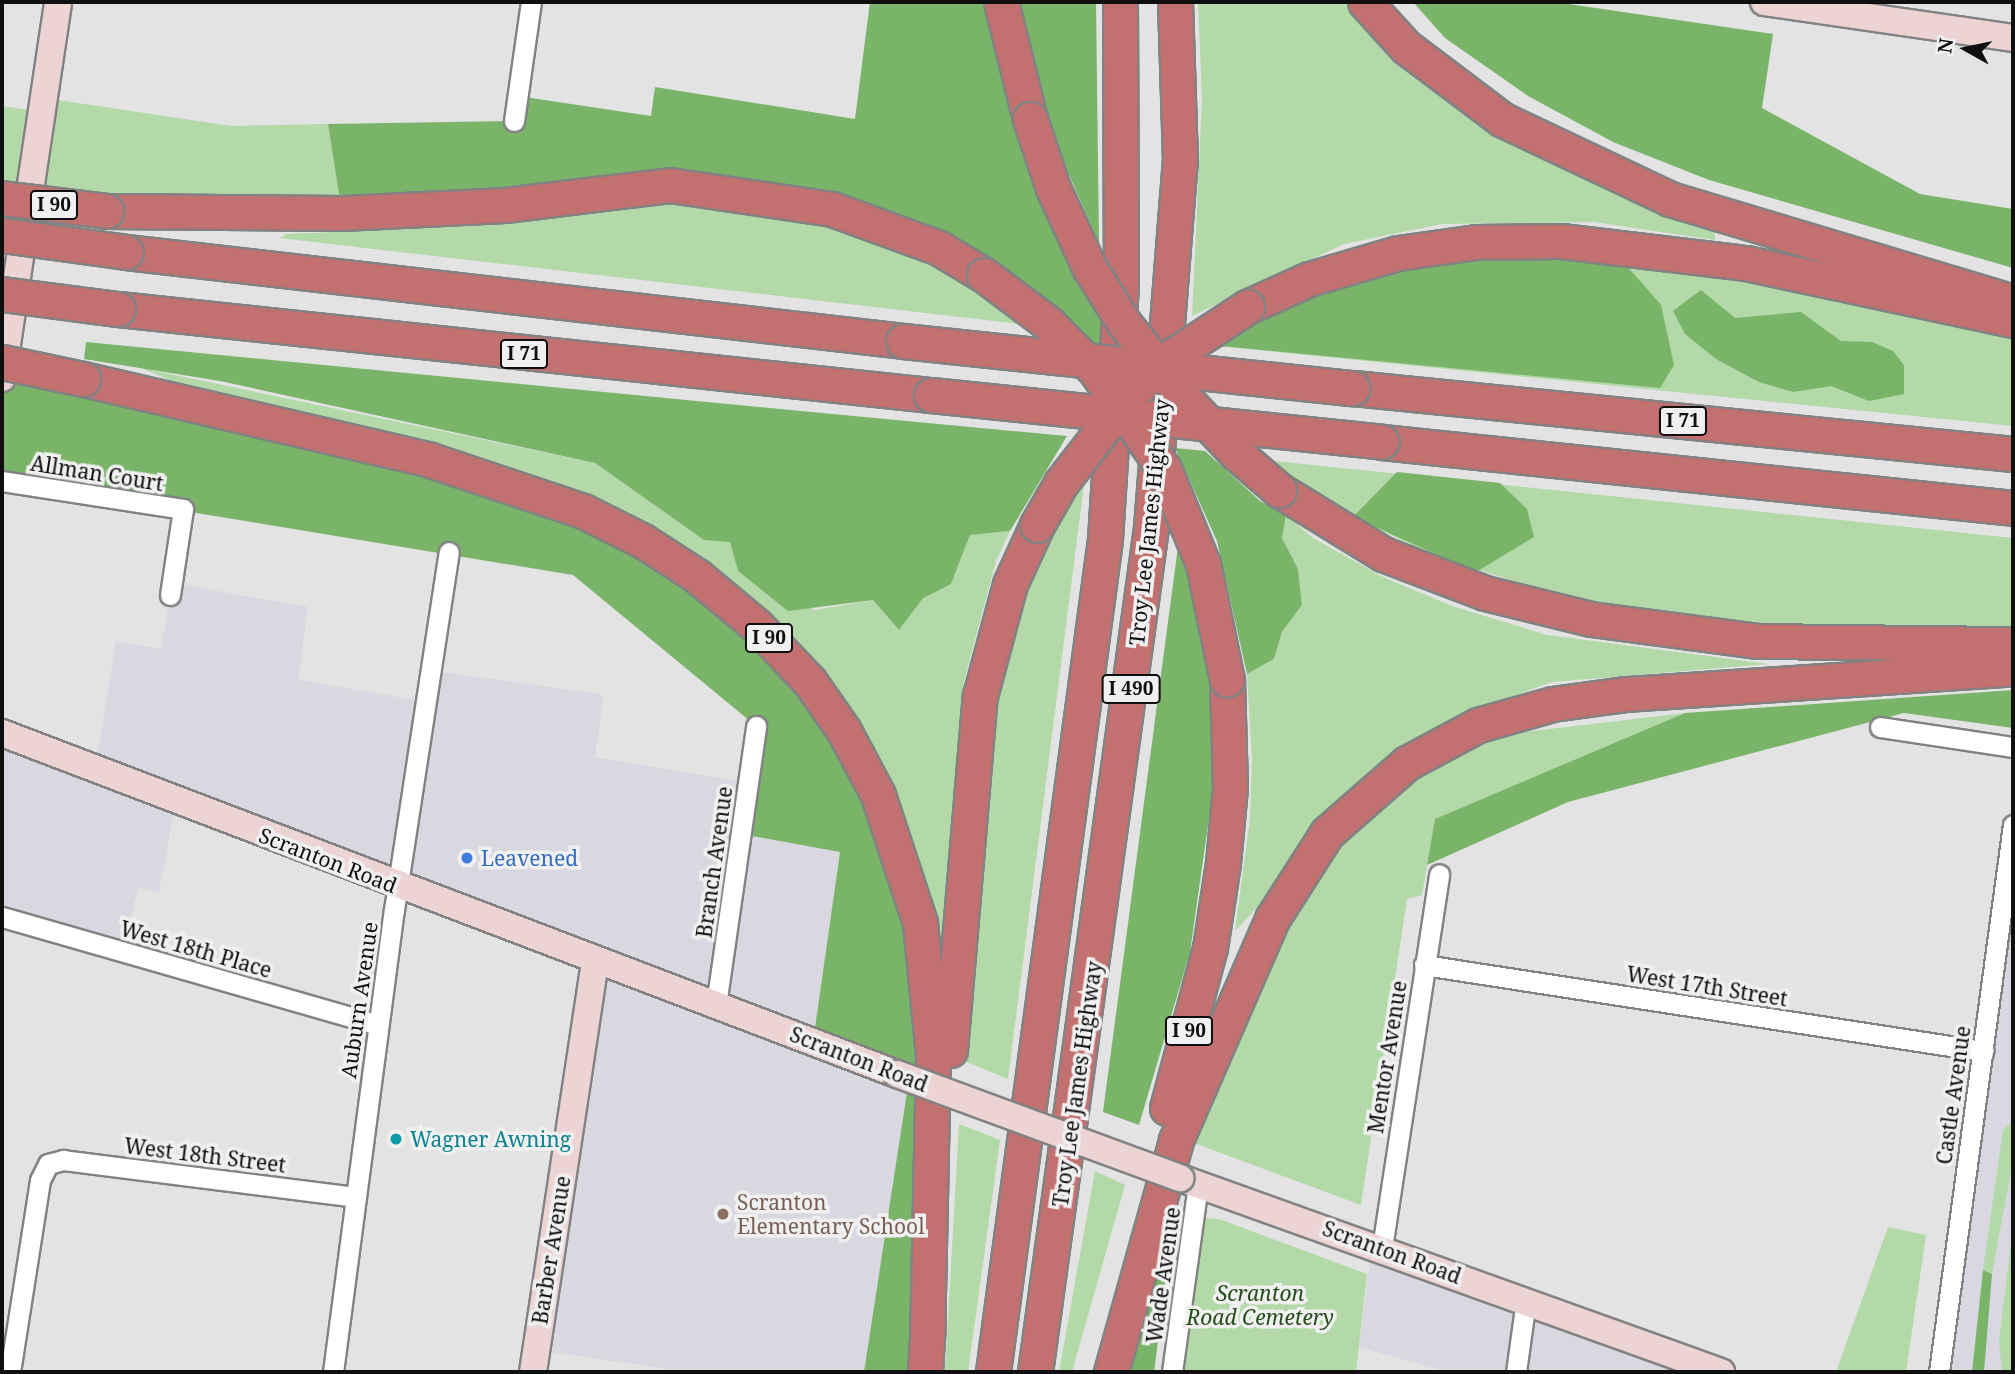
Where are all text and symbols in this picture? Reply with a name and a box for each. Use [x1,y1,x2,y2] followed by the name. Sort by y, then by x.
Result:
[1931,14,2001,84] north arrow
[1931,36,1959,55] text: N
[30,190,78,220] road number: I 90
[500,338,548,370] road number: I 71
[1124,398,1174,646] street label: Troy Lee James Highway
[1658,406,1708,436] road number: I 71
[29,450,165,496] street label: Allman Court
[744,622,794,653] road number: I 90
[1101,674,1161,704] road number: I 490
[691,785,737,939] street label: Branch Avenue
[255,822,401,898] street label: Scranton Road
[481,845,578,871] place label: Leavened
[459,850,475,866] marker: Leavened
[117,915,275,983] street label: West 18th Place
[336,920,382,1080] street label: Auburn Avenue
[1047,960,1107,1208] street label: Troy Lee James Highway
[1625,961,1789,1011] street label: West 17th Street
[1362,979,1412,1135] street label: Mentor Avenue
[1164,1015,1214,1046] road number: I 90
[786,1021,932,1097] street label: Scranton Road
[1931,1024,1975,1166] street label: Castle Avenue
[410,1126,571,1152] place label: Wagner Awning
[388,1131,404,1147] marker: Wagner Awning
[123,1133,287,1177] street label: West 18th Street
[527,1174,575,1326] street label: Barber Avenue
[737,1189,925,1239] place label: Scranton Elementary School
[1141,1205,1185,1345] street label: Wade Avenue
[715,1206,731,1222] marker: Scranton Elementary School
[1319,1215,1465,1289] street label: Scranton Road
[1186,1280,1334,1330] park label: Scranton Road Cemetery

